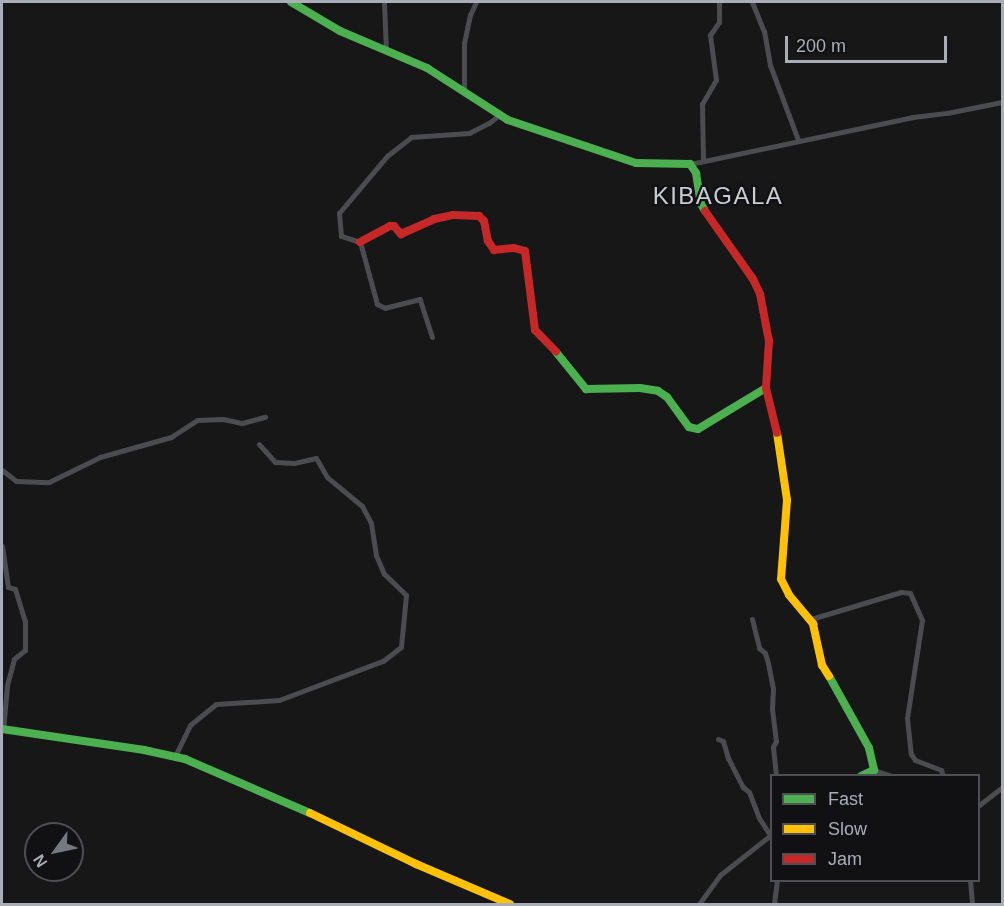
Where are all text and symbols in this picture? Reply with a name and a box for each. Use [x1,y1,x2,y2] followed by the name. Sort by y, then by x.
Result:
[788,24,950,62] scale bar
[796,36,846,56] text: 200 m
[653,182,783,210] district label: KIBAGALA
[770,774,980,882] legend
[828,789,863,809] text: Fast
[828,819,867,839] text: Slow
[24,822,84,882] north arrow
[828,849,862,869] text: Jam
[30,852,50,870] text: N

